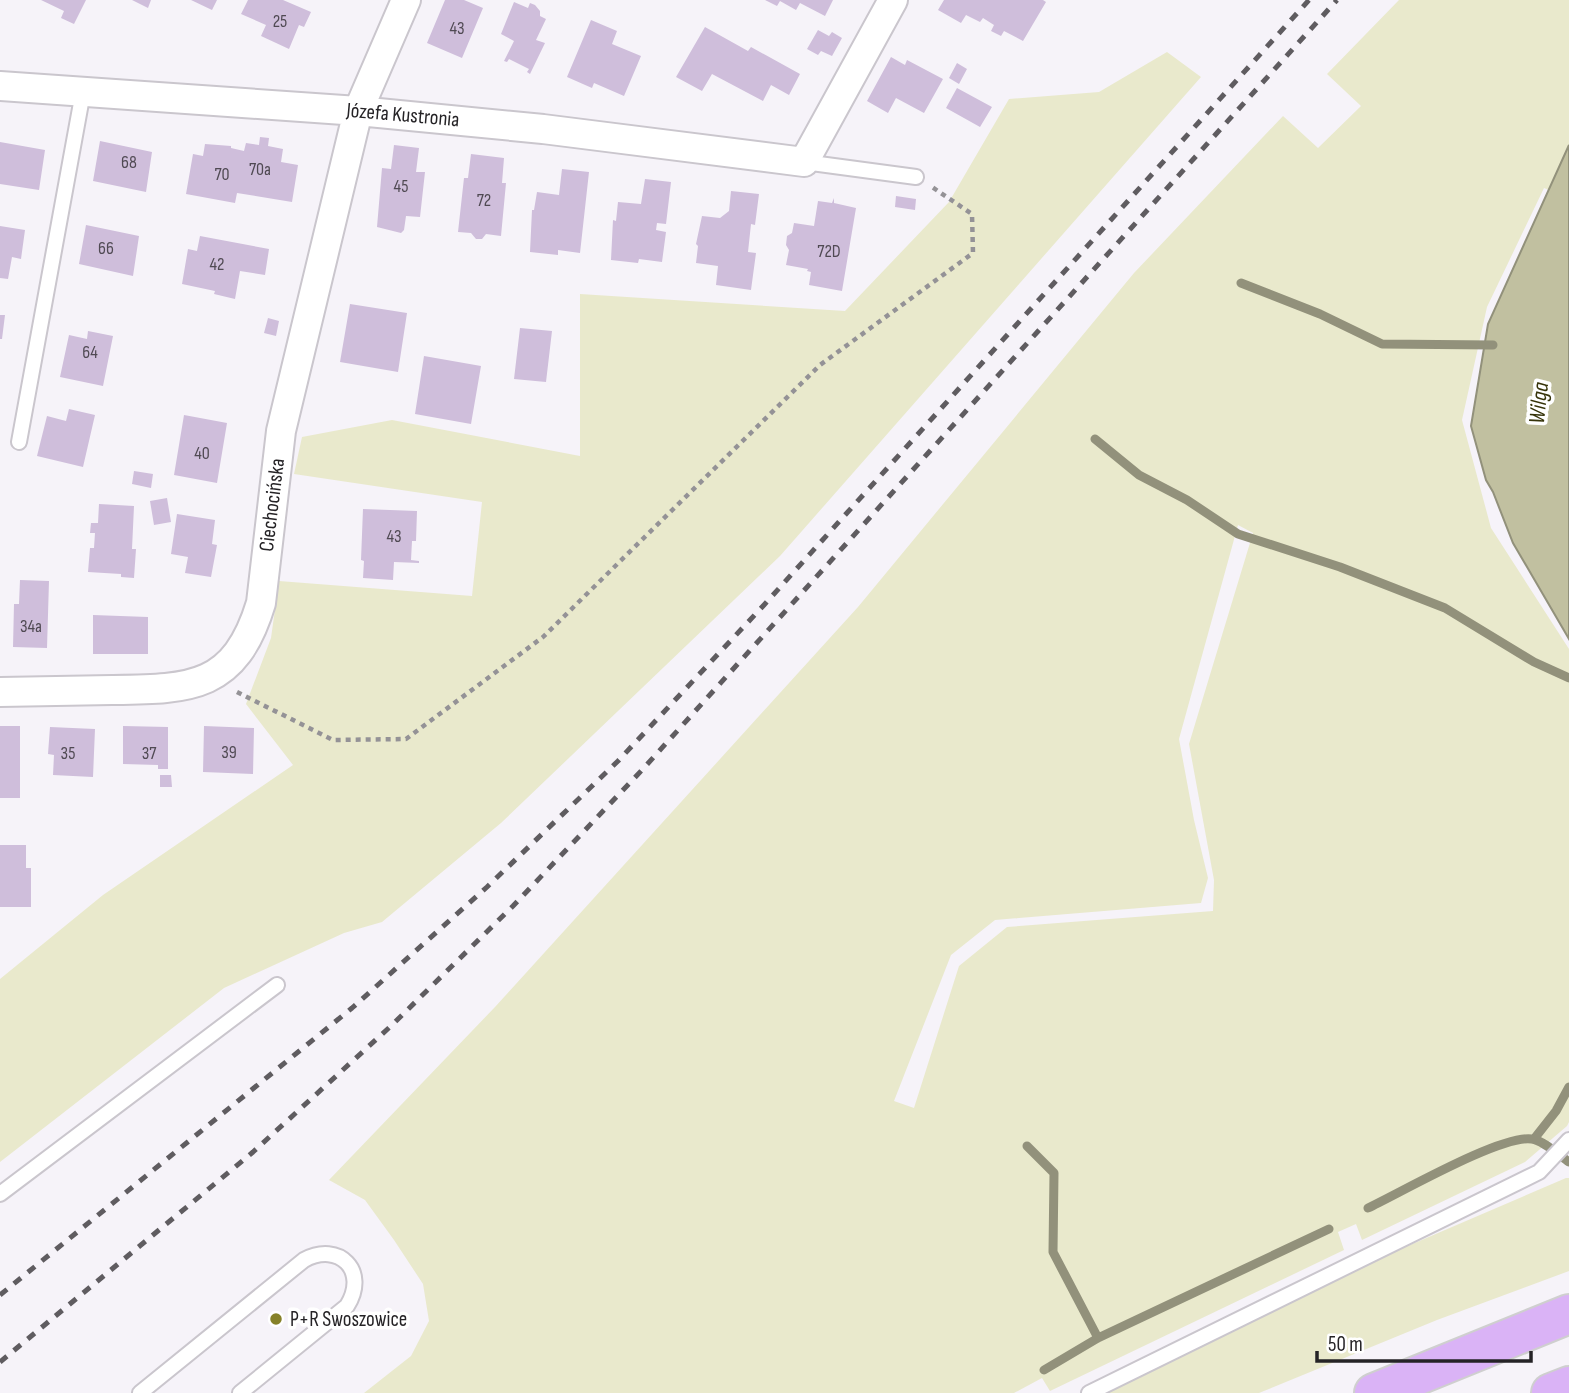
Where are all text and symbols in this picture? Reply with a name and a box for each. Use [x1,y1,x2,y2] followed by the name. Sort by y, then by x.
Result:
[273,11,287,32] house number: 25
[449,18,465,39] house number: 43
[345,98,460,132] street label: Józefa Kustronia
[121,152,137,173] house number: 68
[249,159,271,180] house number: 70a
[214,164,230,185] house number: 70
[394,176,408,197] house number: 45
[477,190,491,211] house number: 72
[98,238,114,259] house number: 66
[817,241,841,262] house number: 72D
[209,254,225,275] house number: 42
[82,342,98,363] house number: 64
[1523,380,1555,425] water label: Wilga
[194,443,210,464] house number: 40
[254,457,290,553] street label: Ciechocińska
[386,526,402,547] house number: 43
[20,616,42,637] house number: 34a
[221,742,237,763] house number: 39
[61,743,75,764] house number: 35
[142,743,157,764] house number: 37
[290,1307,407,1332] place label: P+R Swoszowice
[268,1311,284,1327] marker: P+R Swoszowice
[1317,1320,1530,1364] scale bar
[1328,1332,1363,1357] text: 50 m

